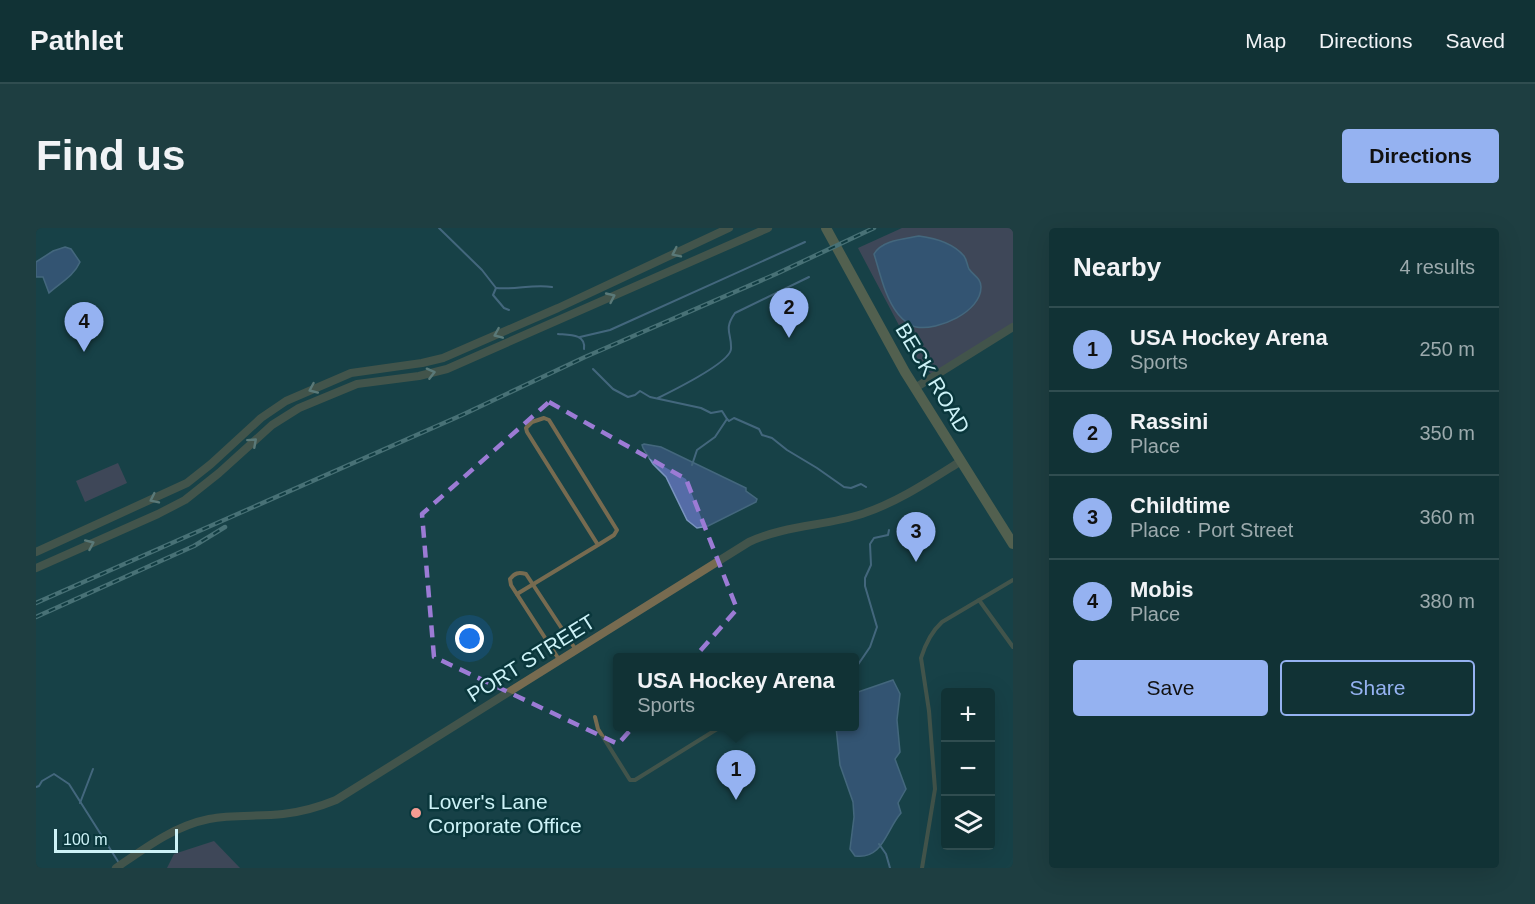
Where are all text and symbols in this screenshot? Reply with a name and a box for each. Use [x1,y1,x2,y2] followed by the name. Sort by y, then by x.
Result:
[30,25,123,56] text: Pathlet
[1245,29,1286,52] text: Map
[1319,29,1412,52] text: Directions
[1445,29,1505,52] text: Saved
[1342,129,1499,183] button: Directions
[36,132,185,179] text: Find us
[672,246,683,258] one-way arrow
[1073,252,1161,282] text: Nearby
[1399,256,1475,278] text: 4 results
[770,288,808,338] pin: 2
[604,293,615,305] one-way arrow
[64,302,104,352] pin: 4
[891,319,975,437] street label: BECK ROAD
[1130,325,1328,350] text: USA Hockey Arena
[494,327,505,339] one-way arrow
[1087,338,1098,360] text: 1
[1419,338,1475,360] text: 250 m
[1130,351,1188,373] text: Sports
[426,368,436,381] one-way arrow
[308,381,319,393] one-way arrow
[1130,409,1208,434] text: Rassini
[1087,422,1098,444] text: 2
[1419,422,1475,444] text: 350 m
[1130,435,1180,457] text: Place
[246,438,257,449] one-way arrow
[150,491,161,503] one-way arrow
[1130,493,1230,518] text: Childtime
[1087,506,1098,528] text: 3
[1419,506,1475,528] text: 360 m
[896,512,936,562] pin: 3
[1130,519,1293,541] text: Place · Port Street
[83,540,94,552] one-way arrow
[1130,577,1194,602] text: Mobis
[1087,590,1098,612] text: 4
[1419,590,1475,612] text: 380 m
[1130,603,1180,625] text: Place
[463,609,599,707] street label: PORT STREET
[455,624,484,653] your location
[613,653,859,731] popup
[1073,660,1268,716] button: Save
[1280,660,1475,716] button: Share
[637,668,835,693] text: USA Hockey Arena
[941,688,995,850] map controls
[941,688,995,742] button: +
[637,694,695,716] text: Sports
[941,742,995,796] button: −
[716,750,756,800] pin: 1
[428,790,582,837] place label: Lover's Lane Corporate Office
[941,796,995,850] button: layers
[409,806,423,820] marker: Lover's Lane Corporate Office
[54,826,178,854] scale bar
[63,831,107,848] text: 100 m

